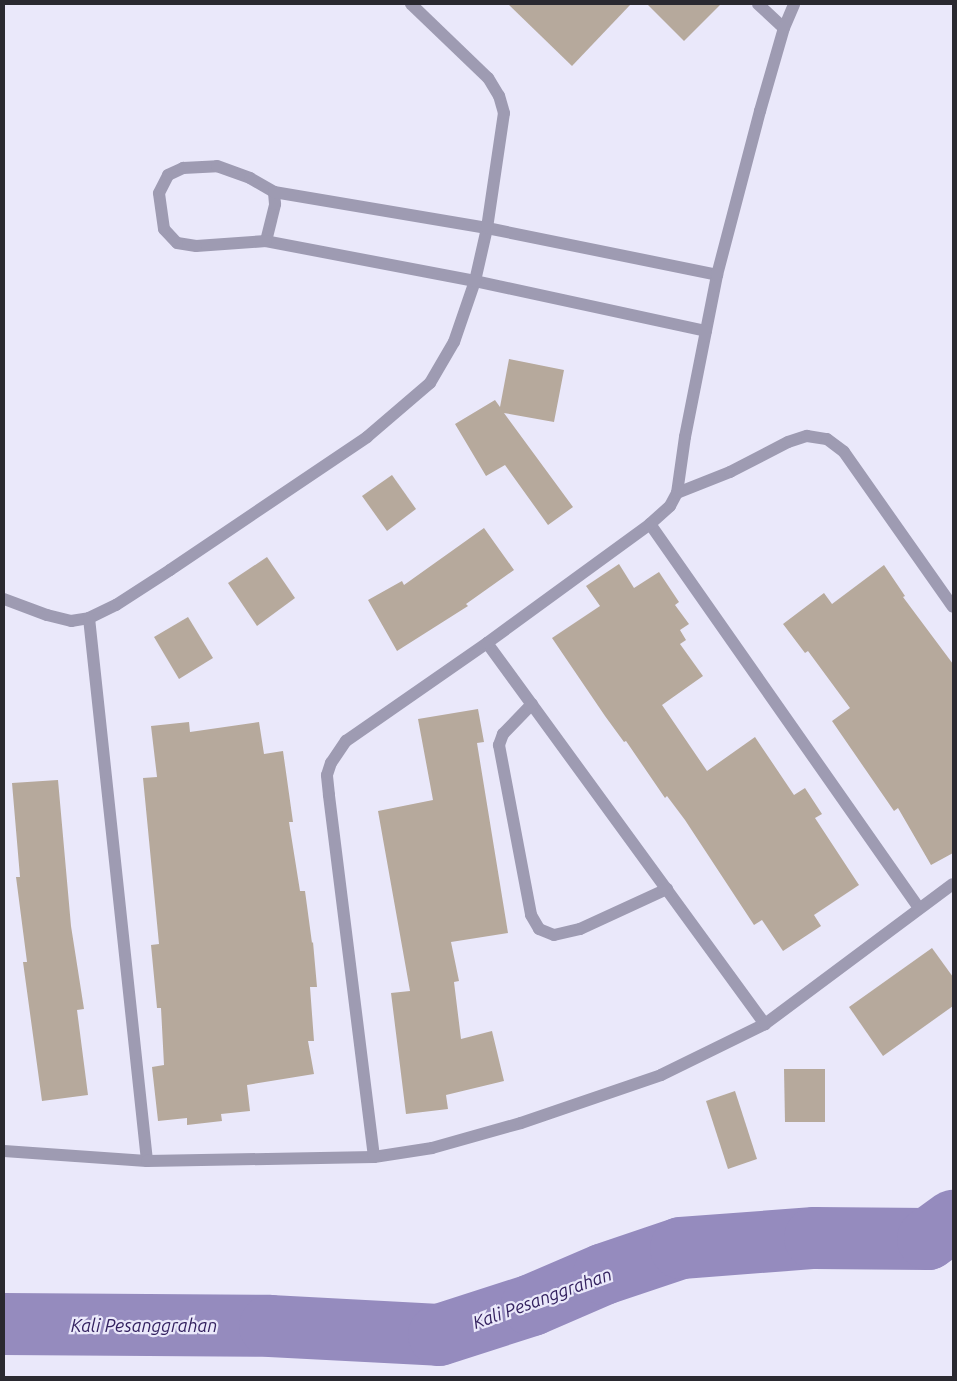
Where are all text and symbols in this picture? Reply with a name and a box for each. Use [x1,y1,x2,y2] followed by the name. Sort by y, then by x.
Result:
[469,1263,615,1333] water label: Kali Pesanggrahan
[71,1314,217,1336] water label: Kali Pesanggrahan

